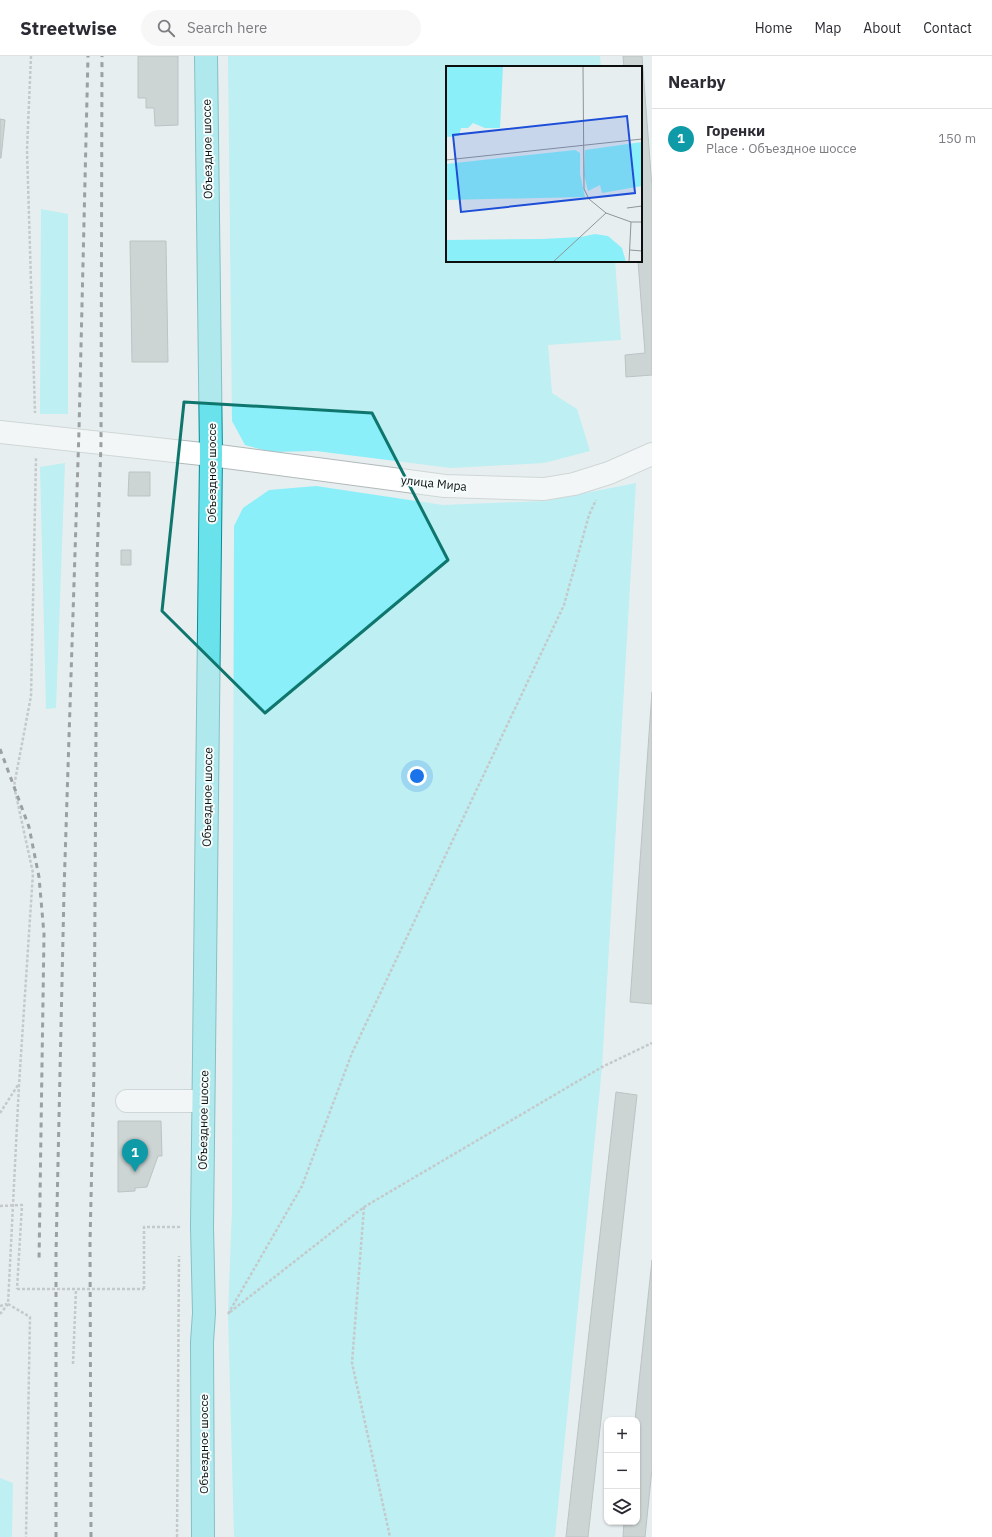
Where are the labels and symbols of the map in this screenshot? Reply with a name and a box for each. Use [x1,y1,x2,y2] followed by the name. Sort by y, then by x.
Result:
[446,66,642,262] inset map
[199,98,215,199] street label: Объездное шоссе
[204,423,219,523] street label: Объездное шоссе
[400,472,468,494] street label: улица Мира
[199,746,215,847] street label: Объездное шоссе
[407,766,427,786] your location
[195,1069,211,1170] street label: Объездное шоссе
[122,1139,148,1172] pin: 1
[196,1394,211,1494] street label: Объездное шоссе

